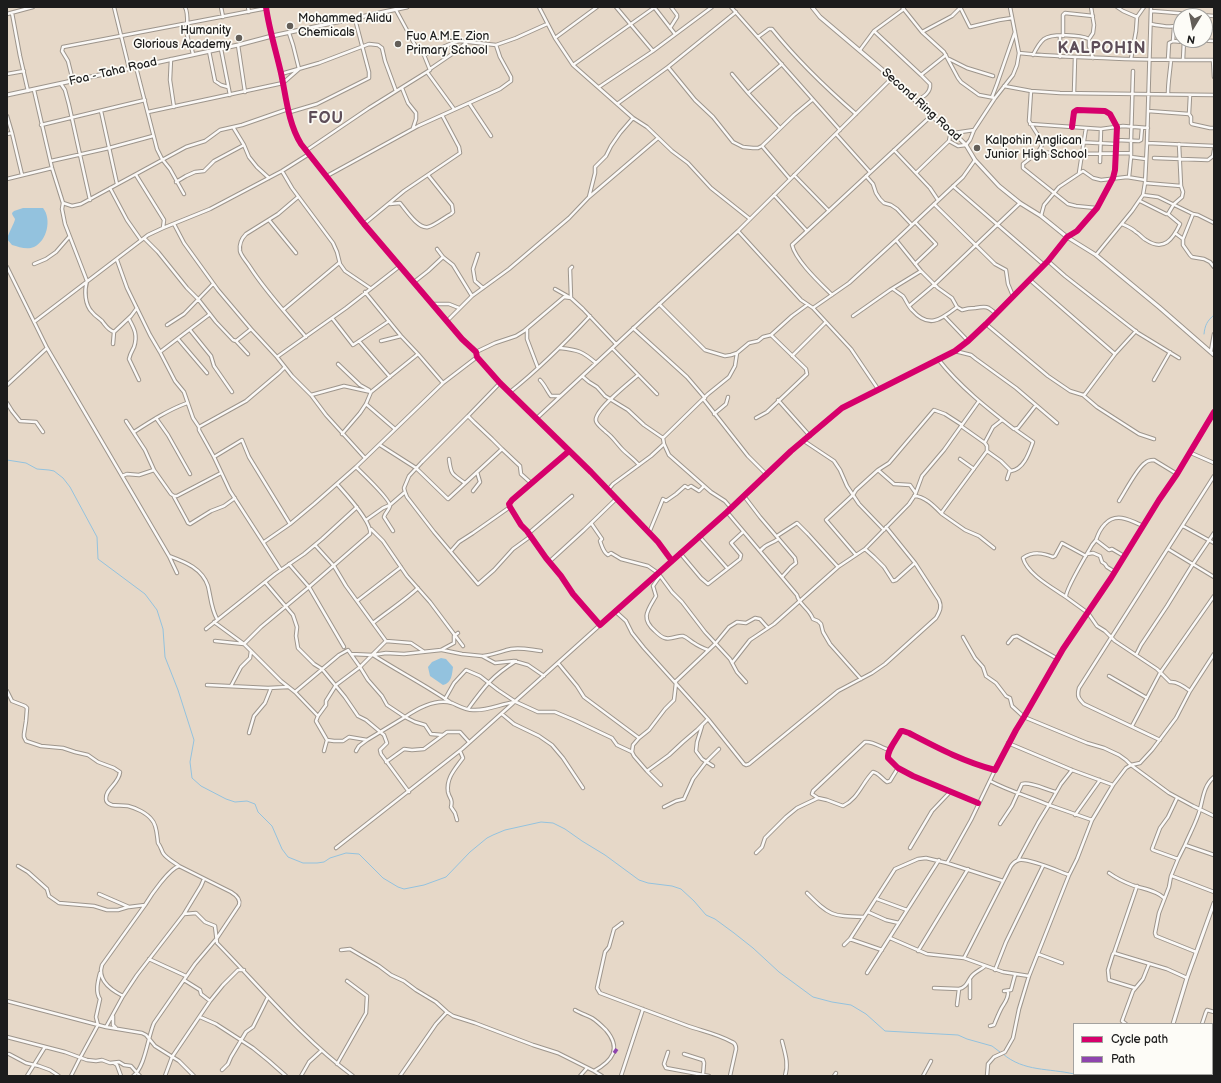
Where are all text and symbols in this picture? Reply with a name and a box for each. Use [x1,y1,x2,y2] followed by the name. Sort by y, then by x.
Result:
[1173,8,1213,48] north arrow
[298,12,392,40] place label: Mohammed Alidu Chemicals
[285,21,295,31] marker: Mohammed Alidu Chemicals
[133,24,231,52] place label: Humanity Glorious Academy
[406,30,489,58] place label: Fuo A.M.E. Zion Primary School
[1186,32,1196,46] text: N
[234,33,244,43] marker: Humanity Glorious Academy
[393,39,403,49] marker: Fuo A.M.E. Zion Primary School
[1058,39,1146,59] district label: KALPOHIN
[68,55,158,89] street label: Foa - Taha Road
[878,66,964,144] street label: Second Ring Road
[308,109,344,129] district label: FOU
[985,134,1087,162] place label: Kalpohin Anglican Junior High School
[972,143,982,153] marker: Kalpohin Anglican Junior High School
[1073,1023,1213,1075] legend
[1111,1032,1168,1047] text: Cycle path
[1111,1052,1135,1067] text: Path

